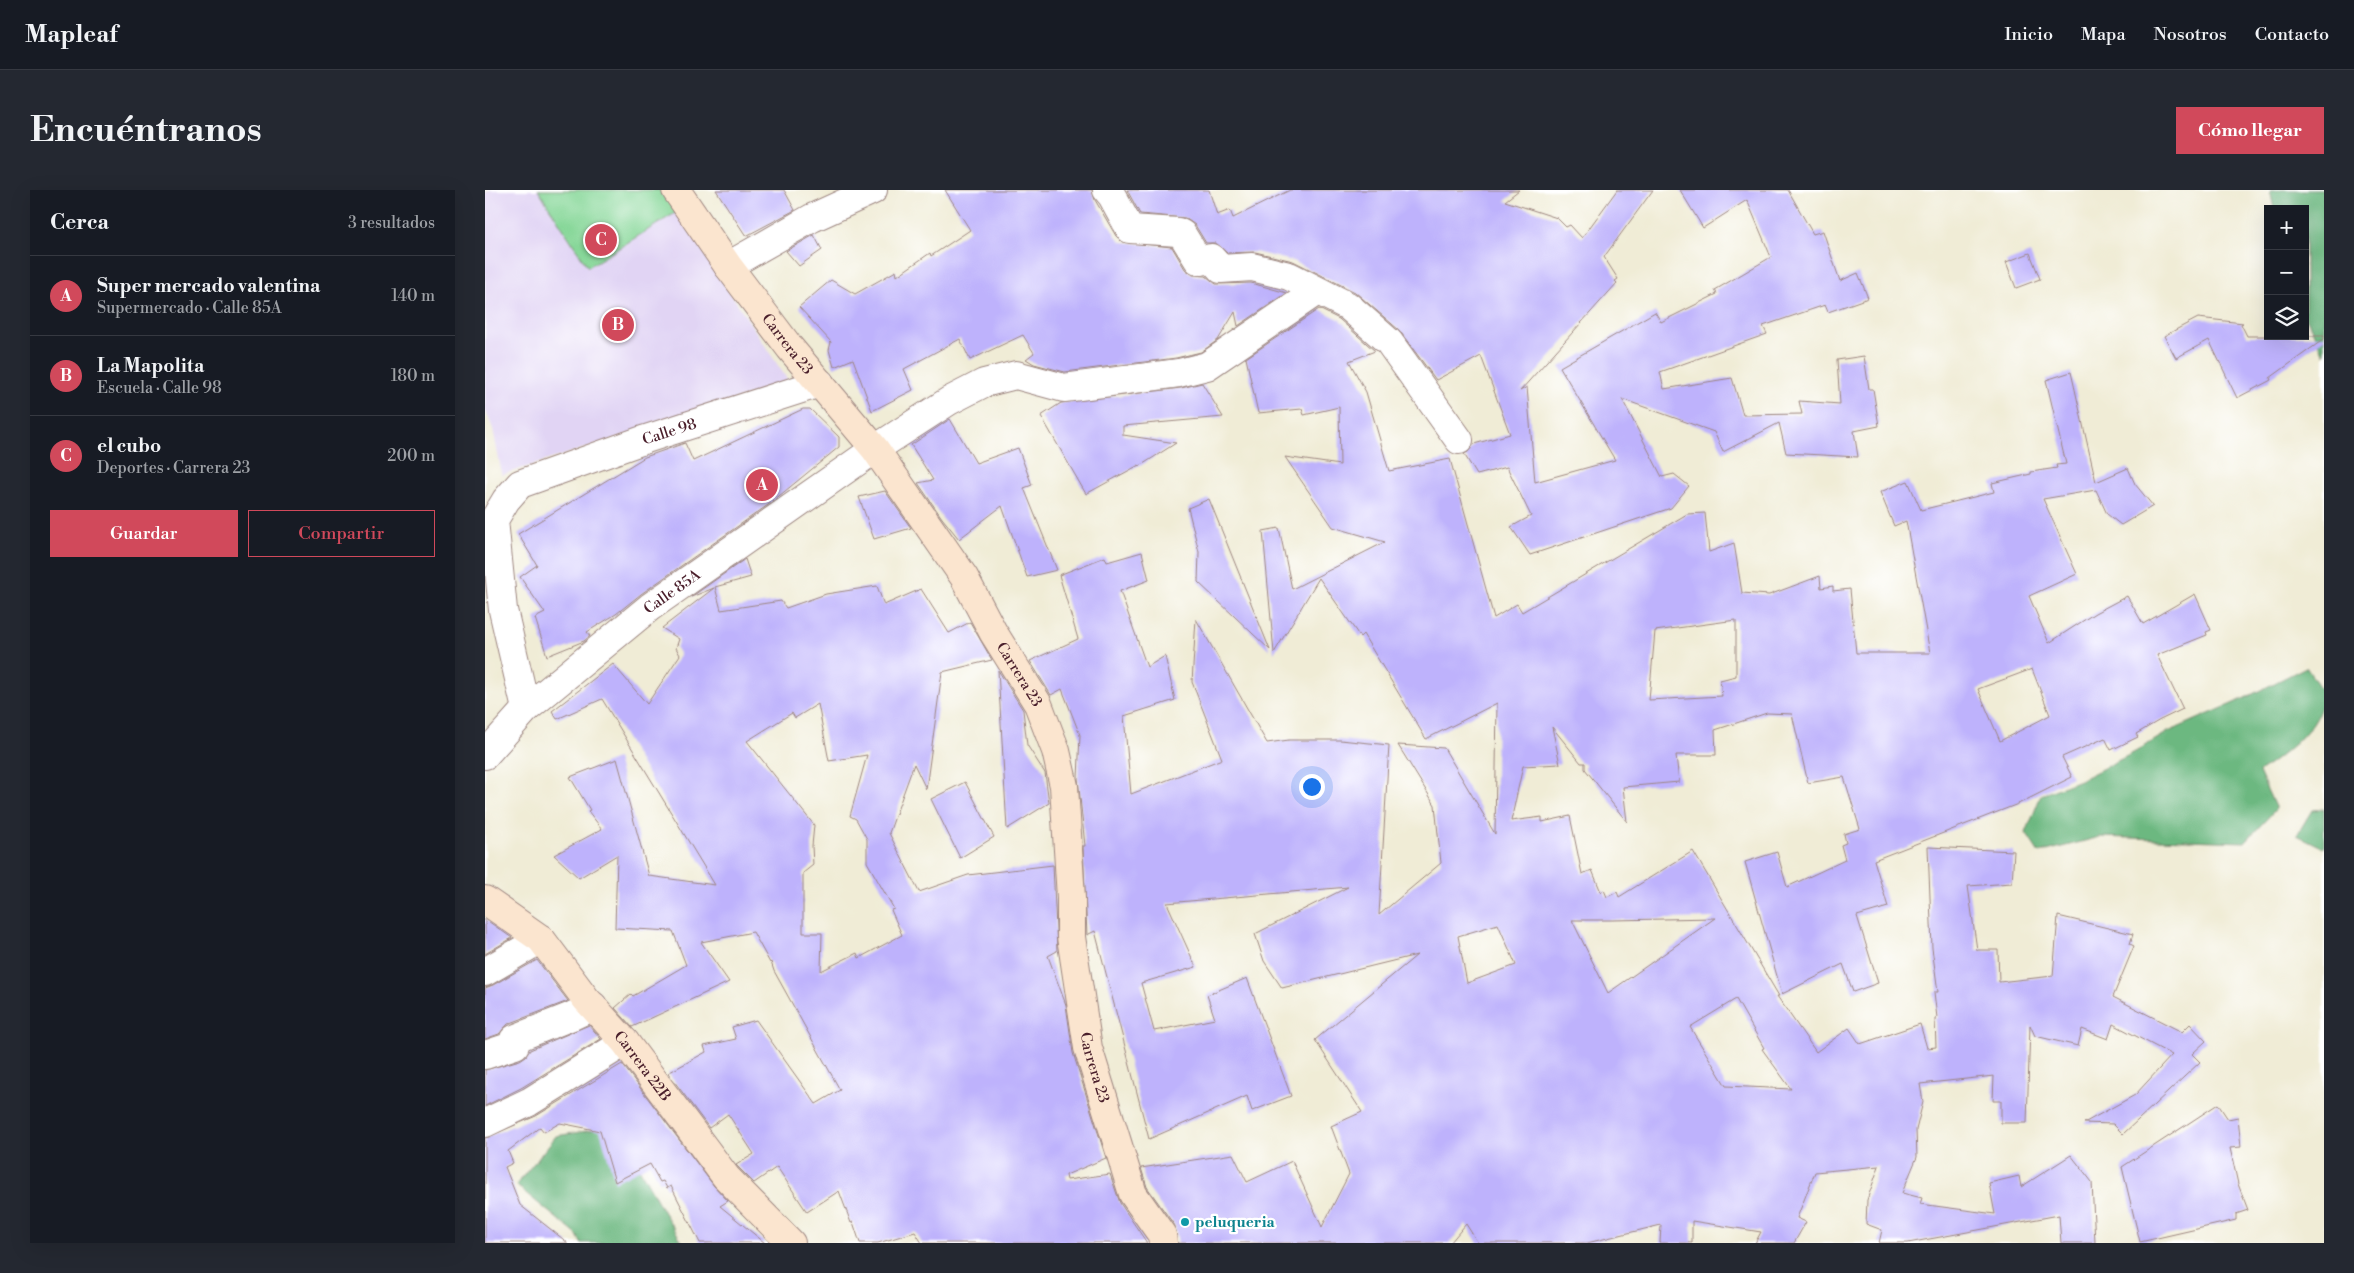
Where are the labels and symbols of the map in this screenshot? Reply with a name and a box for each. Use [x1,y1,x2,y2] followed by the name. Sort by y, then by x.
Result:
[585,221,617,259] pin: C
[602,306,634,344] pin: B
[758,309,817,378] street label: Carrera 23
[640,414,699,449] street label: Calle 98
[746,466,778,504] pin: A
[639,565,705,618] street label: Calle 85A
[992,639,1047,710] street label: Carrera 23
[1299,774,1325,800] your location
[610,1027,675,1105] street label: Carrera 22B
[1076,1031,1114,1105] street label: Carrera 23
[1195,1213,1275,1232] place label: peluqueria
[1179,1216,1191,1228] marker: peluqueria

